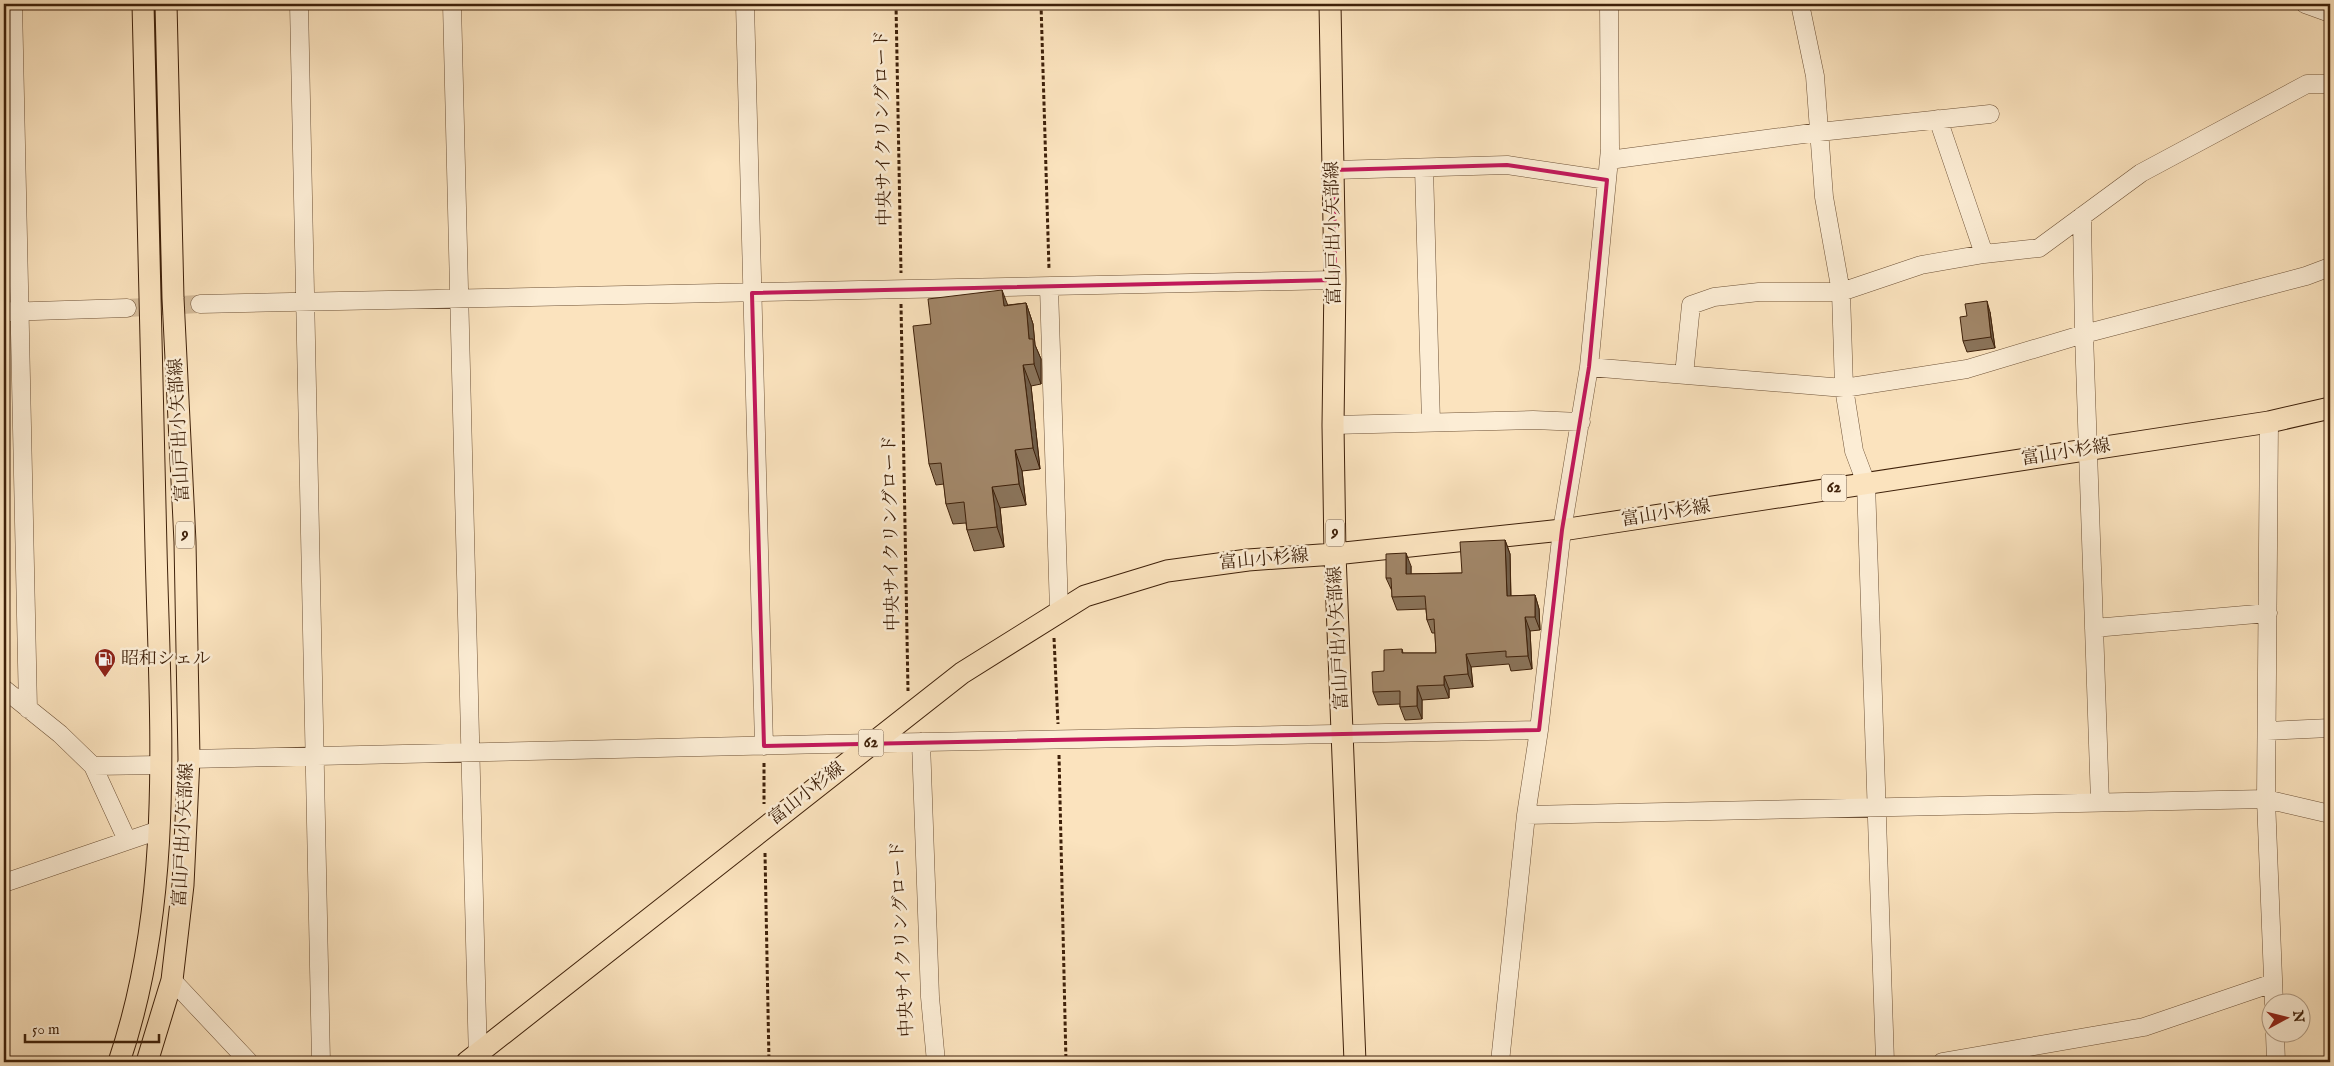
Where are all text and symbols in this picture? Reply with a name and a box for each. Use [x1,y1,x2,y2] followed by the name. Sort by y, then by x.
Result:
[871,30,897,226] street label: 中央サイクリングロード
[1321,161,1347,305] street label: 富山戸出小矢部線
[165,357,195,503] street label: 富山戸出小矢部線
[879,435,905,631] street label: 中央サイクリングロード
[2020,435,2112,471] street label: 富山小杉線
[1822,474,1846,502] road number: 62
[1620,496,1712,532] street label: 富山小杉線
[1326,520,1344,546] road number: 9
[176,522,194,548] road number: 9
[1218,545,1310,575] street label: 富山小杉線
[1324,565,1354,711] street label: 富山戸出小矢部線
[93,647,117,678] fuel station icon: 昭和シェル
[121,648,211,671] place label: 昭和シェル
[858,730,884,756] road number: 62
[764,757,850,831] street label: 富山小杉線
[169,762,199,908] street label: 富山戸出小矢部線
[886,841,920,1037] street label: 中央サイクリングロード
[2262,994,2312,1044] north arrow
[2288,1008,2308,1024] text: N
[25,1011,159,1043] scale bar
[32,1020,60,1039] text: 50 m

